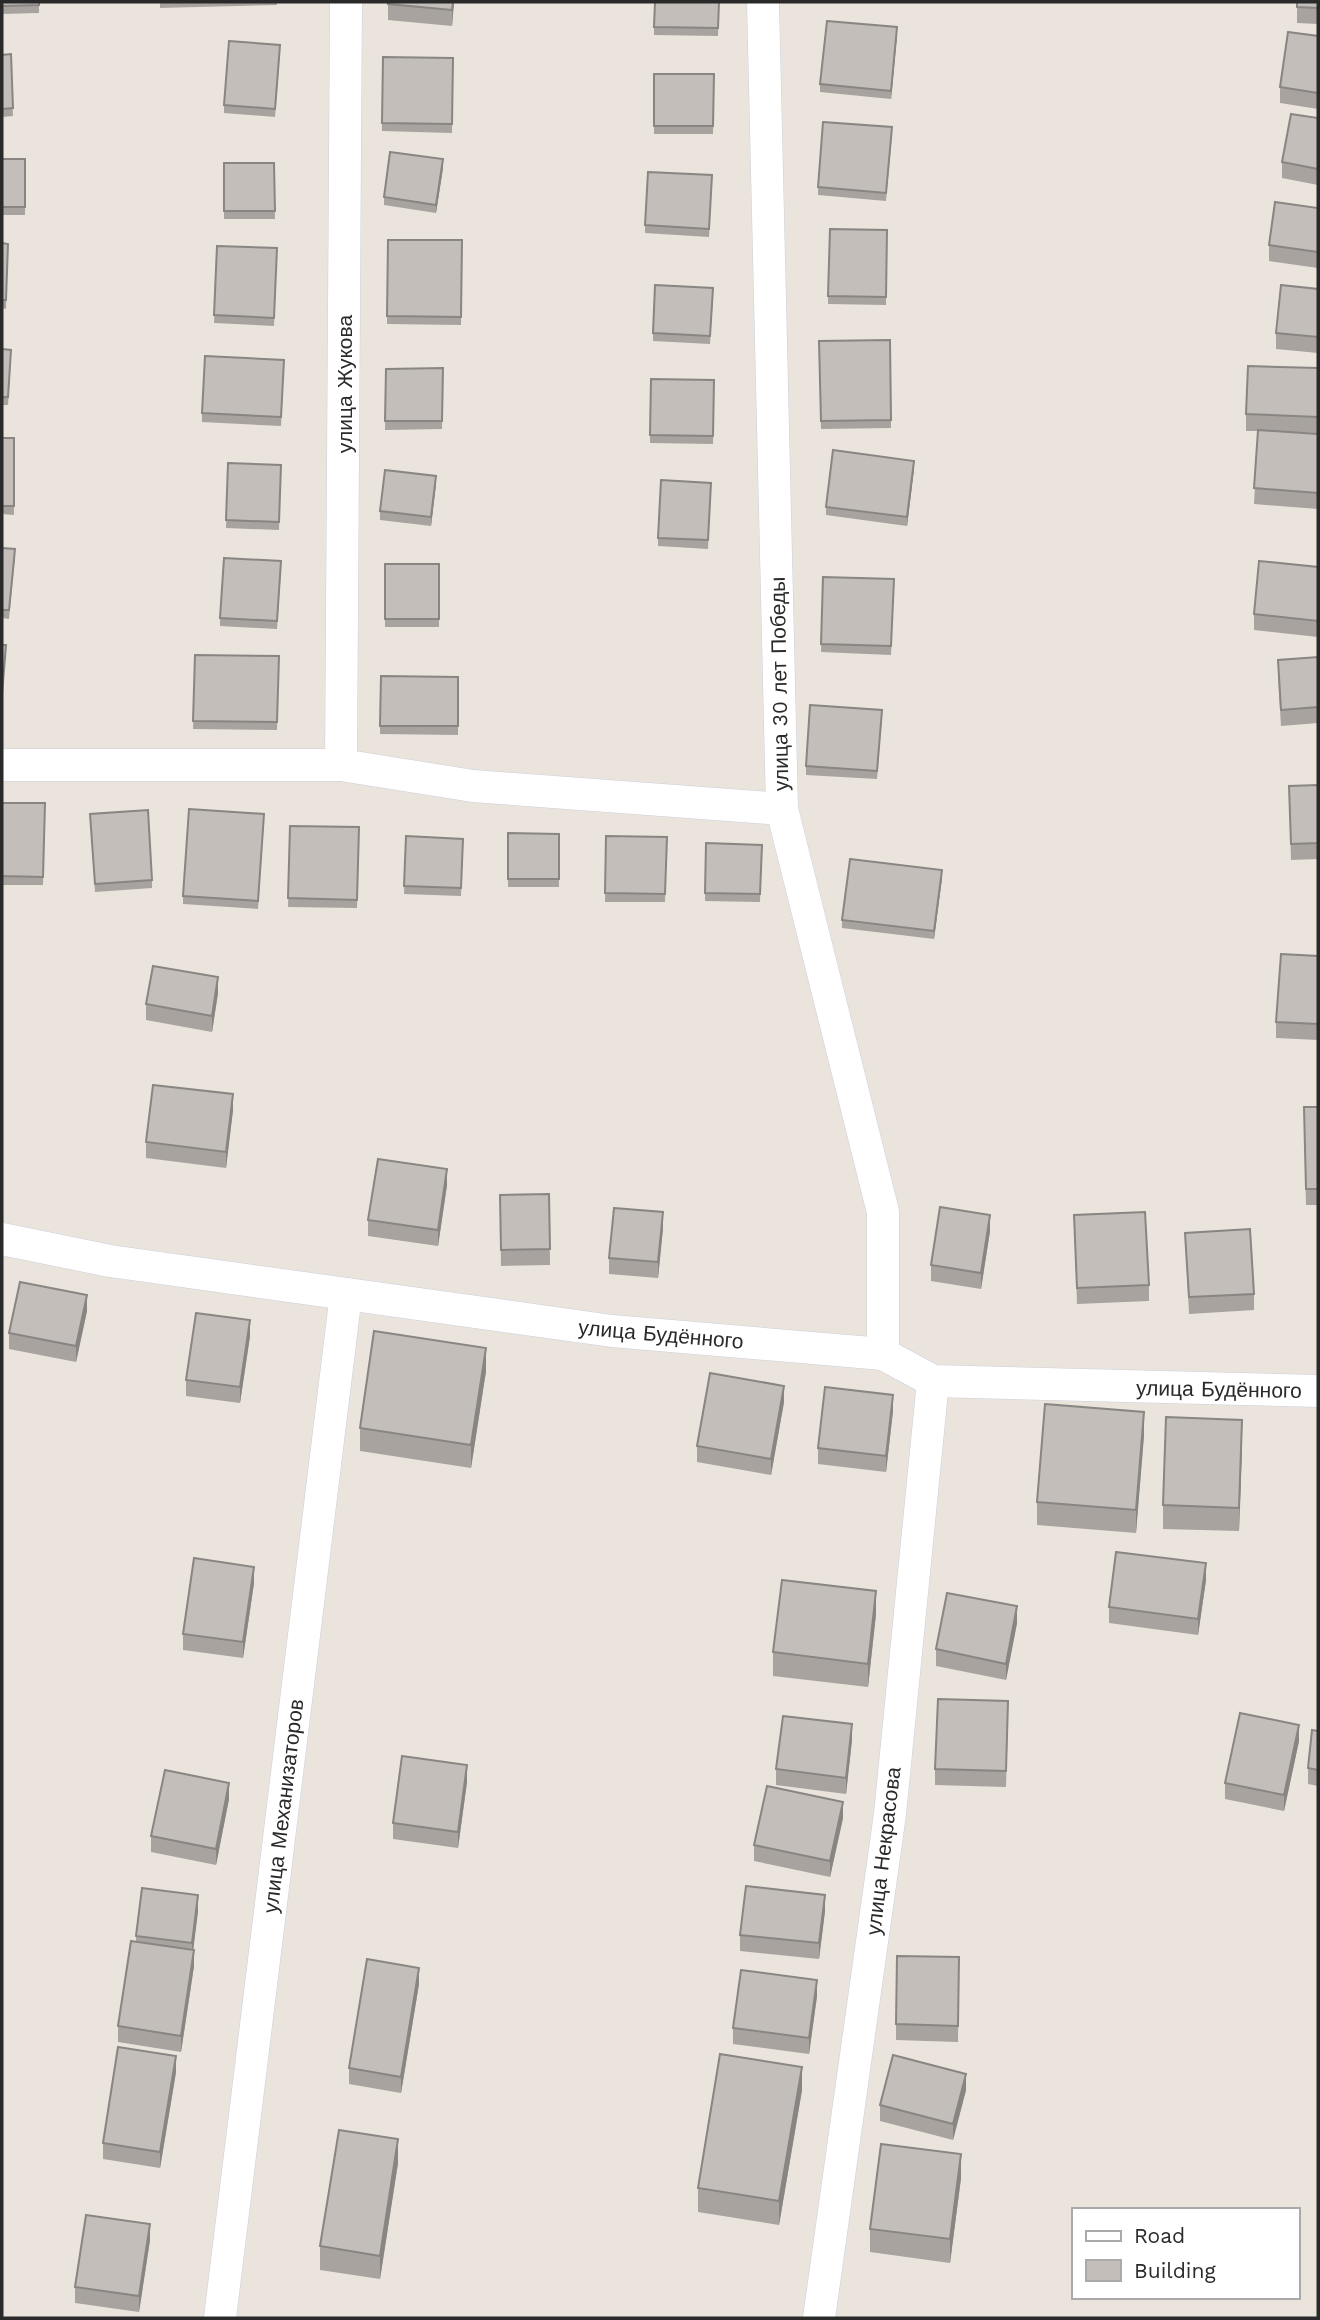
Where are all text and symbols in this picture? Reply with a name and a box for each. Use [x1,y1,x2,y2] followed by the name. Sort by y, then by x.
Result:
[332,315,357,453] street label: улица Жукова
[765,577,793,791] street label: улица 30 лет Победы
[577,1314,745,1354] street label: улица Будённого
[1136,1375,1302,1403] street label: улица Будённого
[257,1698,309,1914] street label: улица Механизаторов
[860,1765,906,1937] street label: улица Некрасова
[1072,2208,1299,2299] legend
[1134,2223,1185,2248] text: Road
[1134,2258,1216,2283] text: Building

